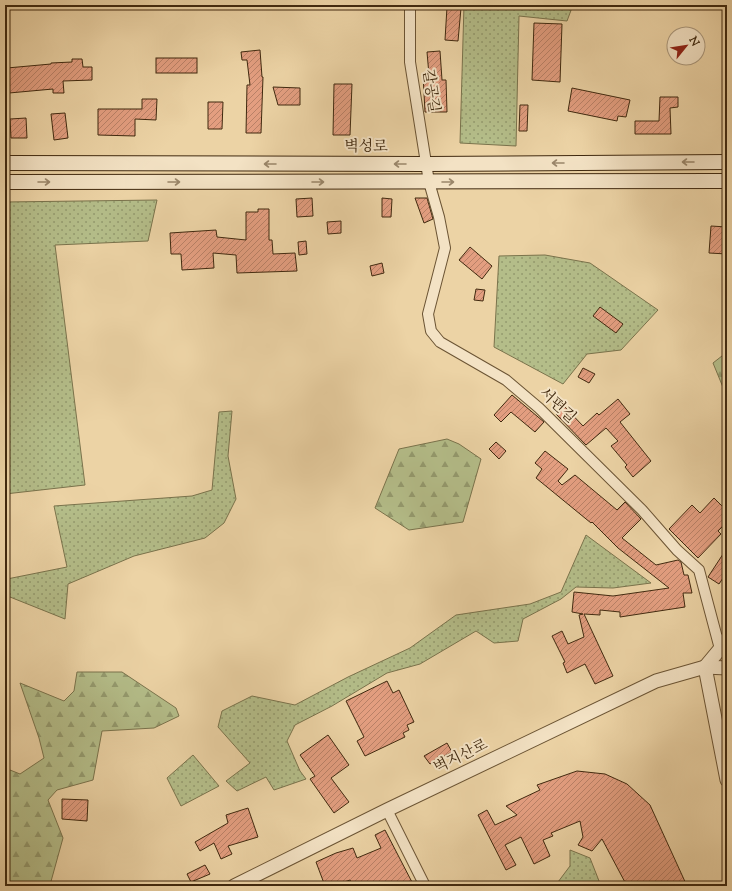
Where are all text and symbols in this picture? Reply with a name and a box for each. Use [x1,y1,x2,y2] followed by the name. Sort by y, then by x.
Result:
[666,26,706,66] north arrow
[684,33,703,49] text: N
[416,68,444,114] street label: 갈공길
[344,137,388,158] street label: 벽성로
[682,158,695,166] one-way arrow
[552,159,565,167] one-way arrow
[264,160,277,168] one-way arrow
[394,160,407,168] one-way arrow
[37,178,50,186] one-way arrow
[167,178,180,186] one-way arrow
[311,178,324,186] one-way arrow
[441,178,454,186] one-way arrow
[534,383,580,429] street label: 서편길
[430,735,492,779] street label: 벽지산로

